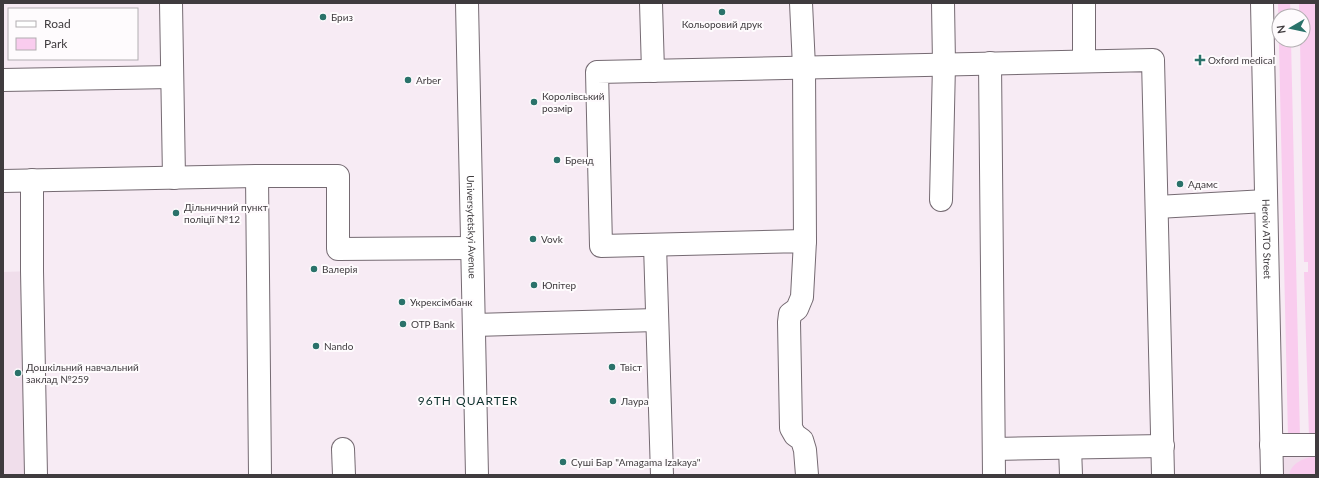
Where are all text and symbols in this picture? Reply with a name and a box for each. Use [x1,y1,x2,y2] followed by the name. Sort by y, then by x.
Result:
[717,7,727,17] marker: Кольоровий друк
[8,8,138,60] legend
[1271,8,1311,48] north arrow
[331,11,353,23] place label: Бриз
[318,12,328,22] marker: Бриз
[44,16,71,31] text: Road
[682,18,763,30] place label: Кольоровий друк
[1274,24,1288,35] text: N
[44,36,68,51] text: Park
[1208,54,1275,66] place label: Oxford medical
[1195,55,1205,65] marker: Oxford medical
[416,74,441,86] place label: Arber
[403,75,413,85] marker: Arber
[542,90,605,114] place label: Королівський розмір
[529,97,539,107] marker: Королівський розмір
[565,154,594,166] place label: Бренд
[552,155,562,165] marker: Бренд
[465,175,479,279] street label: Universytetskyi Avenue
[1188,178,1218,190] place label: Адамс
[1175,179,1185,189] marker: Адамс
[1260,199,1274,279] street label: Heroiv ATO Street
[184,201,268,225] place label: Дільничний пункт поліції №12
[171,208,181,218] marker: Дільничний пункт поліції №12
[541,233,564,245] place label: Vovk
[528,234,538,244] marker: Vovk
[322,263,357,275] place label: Валерія
[309,264,319,274] marker: Валерія
[542,279,577,291] place label: Юпітер
[529,280,539,290] marker: Юпітер
[410,296,473,308] place label: Укрексімбанк
[397,297,407,307] marker: Укрексімбанк
[411,318,456,330] place label: OTP Bank
[398,319,408,329] marker: OTP Bank
[324,340,354,352] place label: Nando
[311,341,321,351] marker: Nando
[26,361,139,385] place label: Дошкільний навчальний заклад №259
[620,361,642,373] place label: Твіст
[607,362,617,372] marker: Твіст
[13,368,23,378] marker: Дошкільний навчальний заклад №259
[418,393,518,408] district label: 96TH QUARTER
[620,395,649,407] place label: Лаура
[608,396,618,406] marker: Лаура
[571,456,701,468] place label: Суші Бар "Amagama Izakaya"
[558,457,568,467] marker: Суші Бар "Amagama Izakaya"

